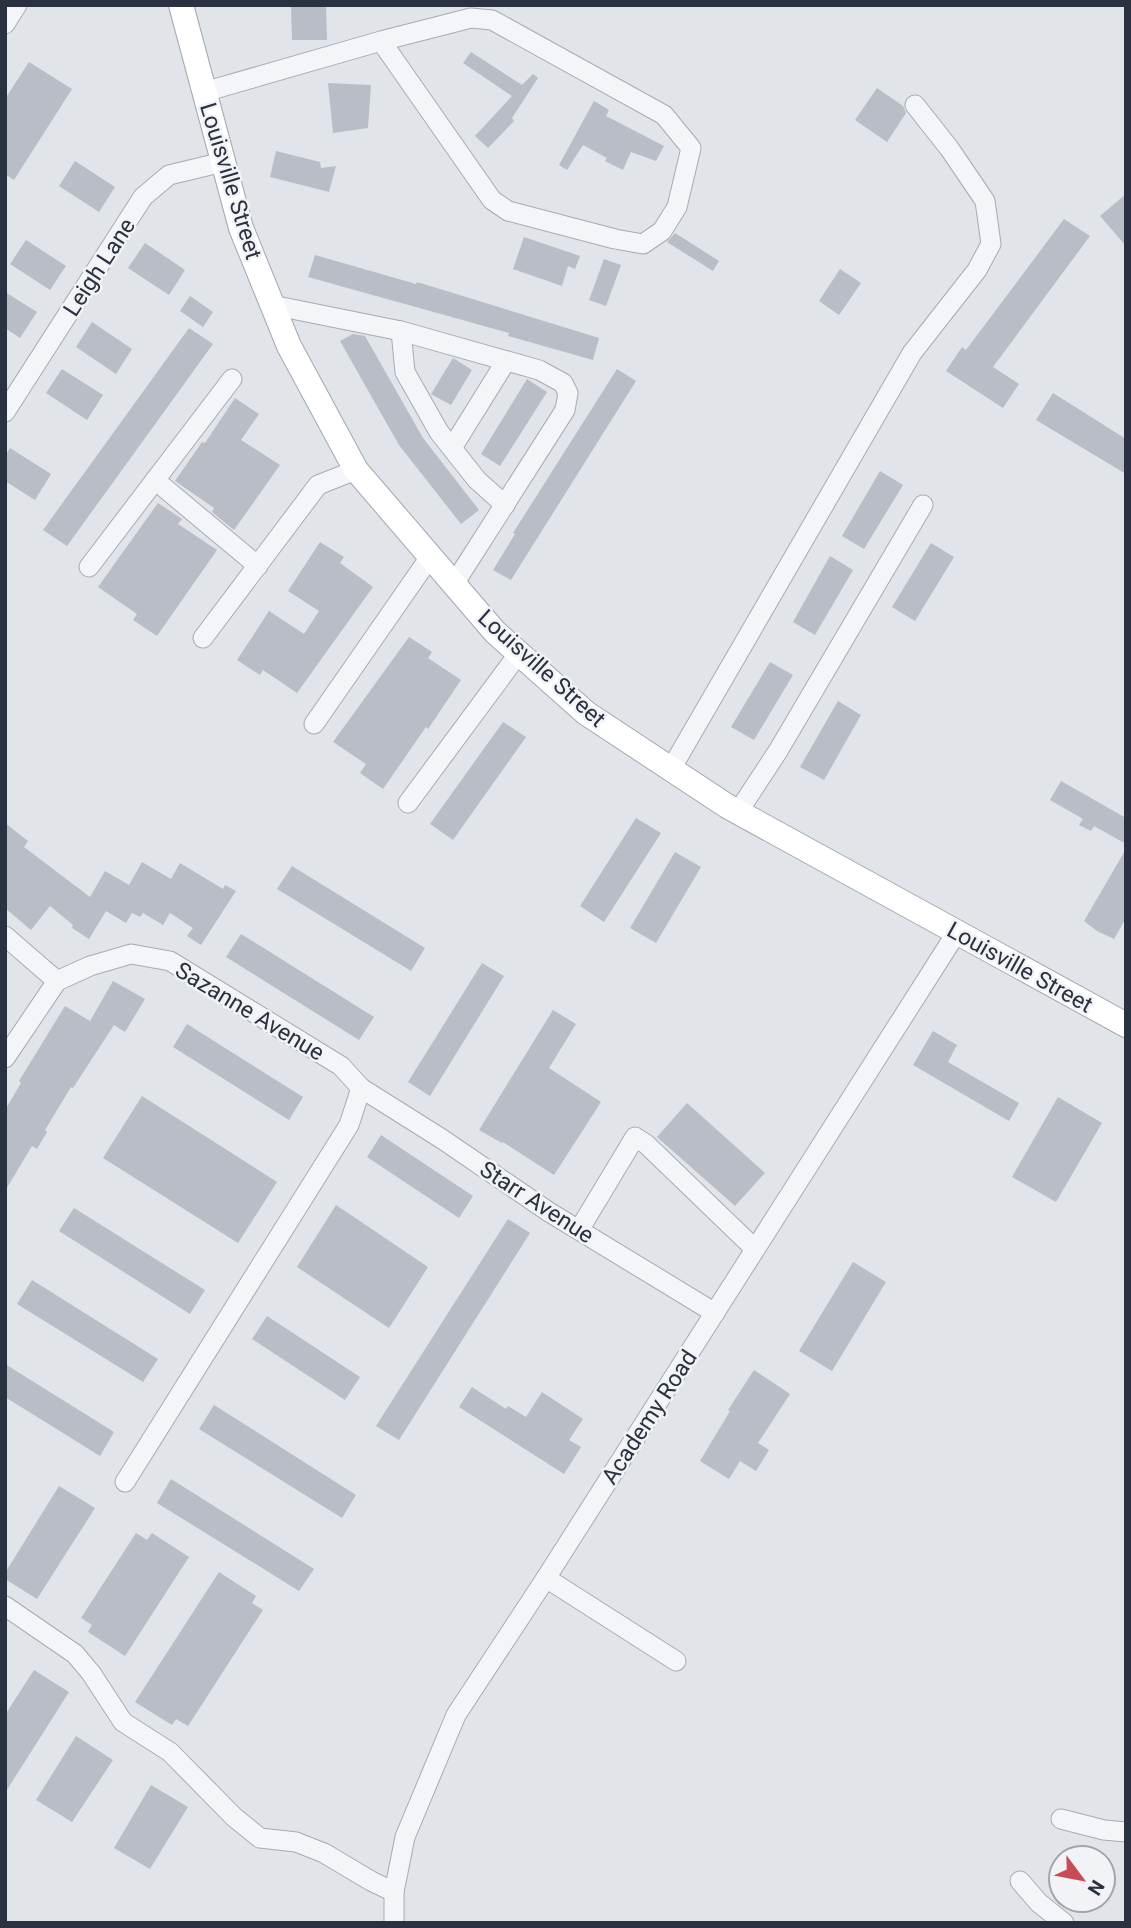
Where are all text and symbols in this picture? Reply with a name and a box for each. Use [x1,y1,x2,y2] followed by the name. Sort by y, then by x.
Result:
[194,100,267,263] street label: Louisville Street
[58,213,141,321] street label: Leigh Lane
[472,604,611,733] street label: Louisville Street
[942,916,1097,1019] street label: Louisville Street
[171,956,329,1066] street label: Sazanne Avenue
[475,1156,599,1249] street label: Starr Avenue
[596,1345,703,1489] street label: Academy Road
[1047,1844,1117,1914] north arrow
[1083,1876,1109,1900] text: N

